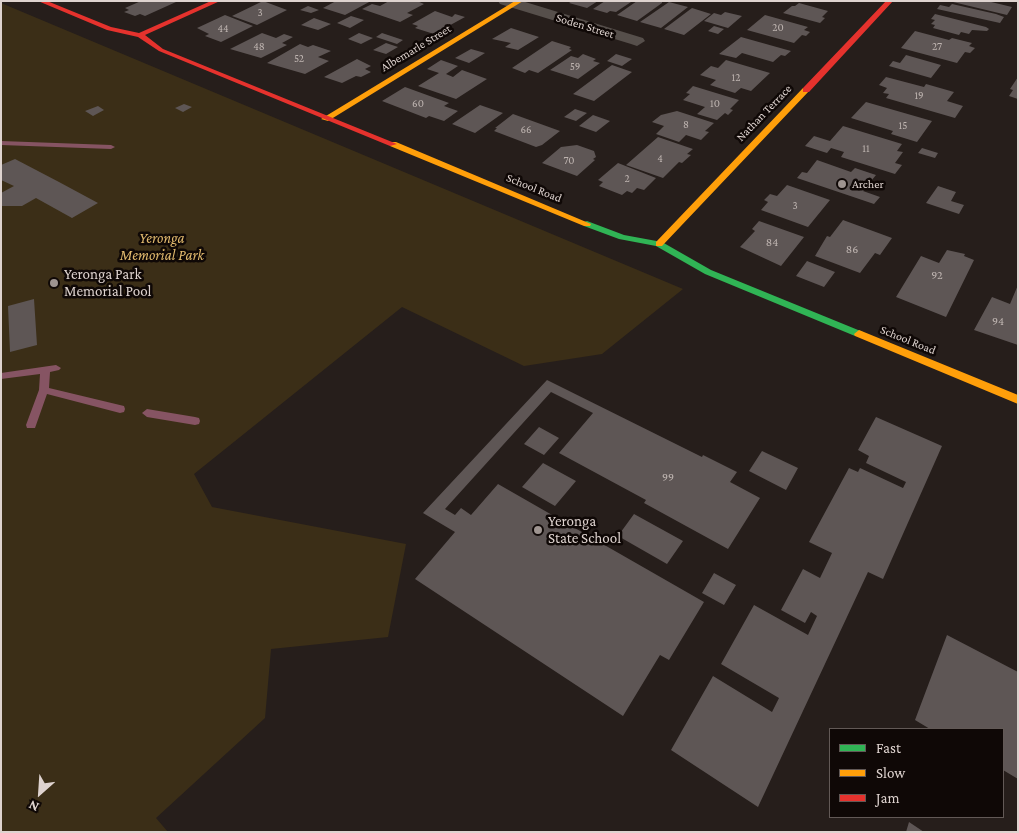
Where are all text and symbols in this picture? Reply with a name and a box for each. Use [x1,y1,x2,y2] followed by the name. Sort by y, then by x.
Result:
[257,6,263,20] house number: 3
[554,10,616,42] street label: Soden Street
[378,21,454,75] street label: Albemarle Street
[772,21,784,35] house number: 20
[217,22,229,36] house number: 44
[253,40,265,54] house number: 48
[932,40,942,54] house number: 27
[294,52,304,66] house number: 52
[570,60,580,74] house number: 59
[732,71,740,85] house number: 12
[733,82,795,144] street label: Nathan Terrace
[914,89,924,103] house number: 19
[412,97,424,111] house number: 60
[710,97,720,111] house number: 10
[683,118,689,132] house number: 8
[899,119,907,133] house number: 15
[520,123,532,137] house number: 66
[862,142,870,156] house number: 11
[657,152,663,166] house number: 4
[563,154,575,168] house number: 70
[504,170,564,206] street label: School Road
[624,172,630,186] house number: 2
[852,177,884,191] place label: Archer
[836,178,848,190] marker: Archer
[792,199,798,213] house number: 3
[120,229,204,264] park label: Yeronga Memorial Park
[766,235,778,249] house number: 84
[846,242,858,256] house number: 86
[64,265,152,300] place label: Yeronga Park Memorial Pool
[931,268,943,282] house number: 92
[48,277,60,289] marker: Yeronga Park Memorial Pool
[992,314,1004,328] house number: 94
[878,322,938,358] street label: School Road
[662,470,674,484] house number: 99
[548,512,621,547] place label: Yeronga State School
[532,524,544,536] marker: Yeronga State School
[829,728,1004,818] legend
[876,740,901,756] text: Fast
[876,765,905,781] text: Slow
[15,768,65,818] north arrow
[876,790,899,806] text: Jam
[26,797,41,816] text: N

